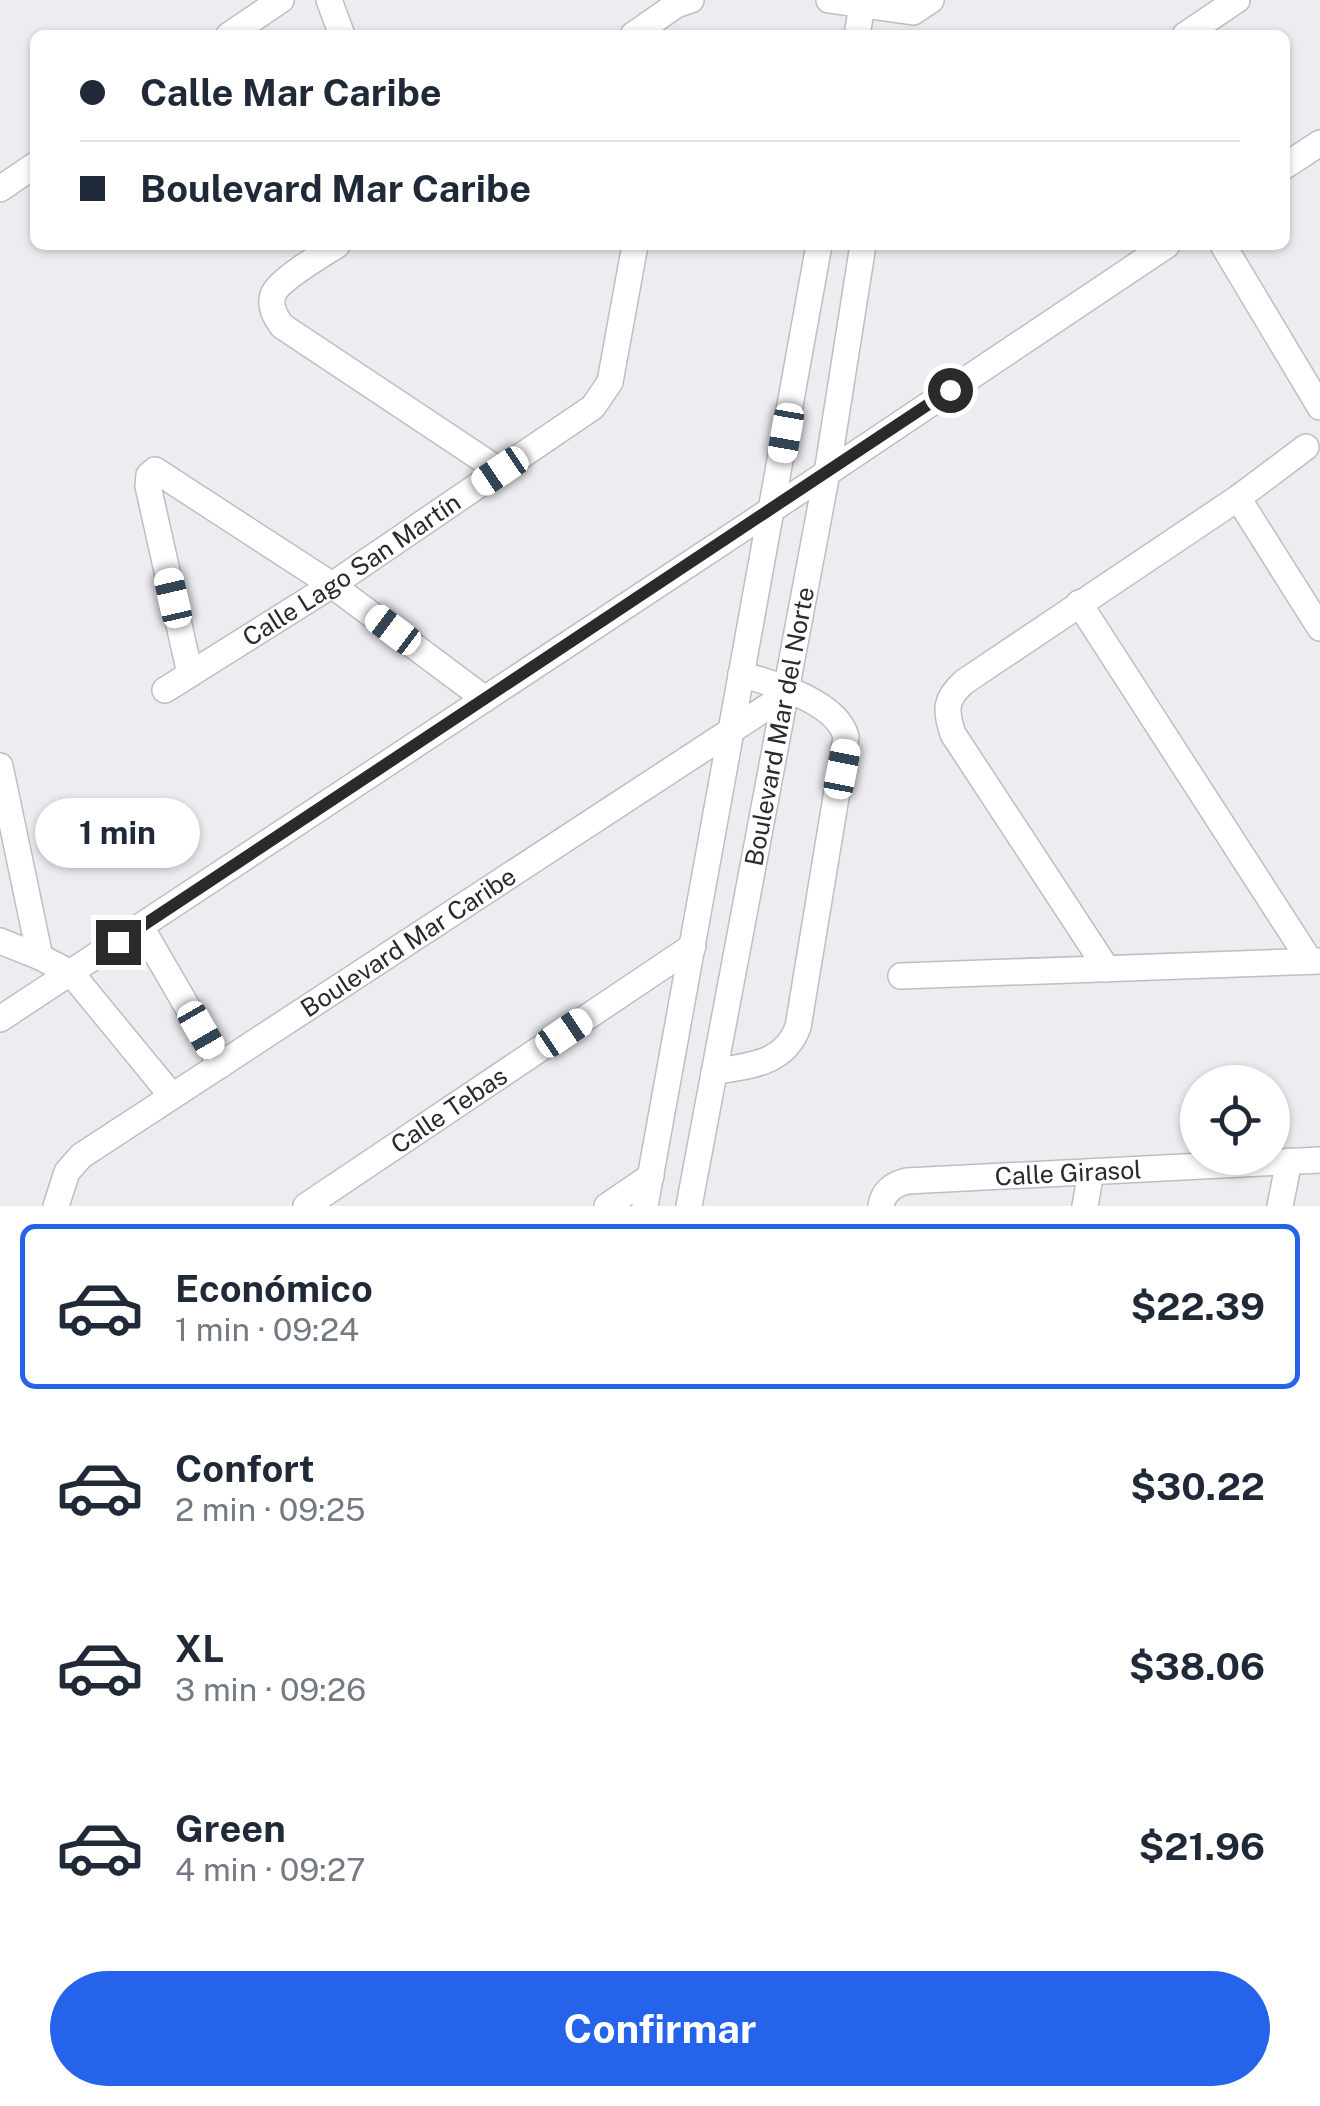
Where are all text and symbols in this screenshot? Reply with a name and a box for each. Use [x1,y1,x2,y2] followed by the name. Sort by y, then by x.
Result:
[140,70,442,115] text: Calle Mar Caribe
[140,166,531,211] text: Boulevard Mar Caribe
[928,368,973,413] route start
[766,401,806,465] car
[467,442,533,500] car
[237,487,466,652] street label: Calle Lago San Martín
[152,565,194,631] car
[738,584,820,868] street label: Boulevard Mar del Norte
[360,600,426,660] car
[822,737,862,801] car
[36,797,200,867] callout: 1 min
[79,814,156,851] text: 1 min
[295,861,521,1023] street label: Boulevard Mar Caribe
[96,920,141,965] route end
[173,997,229,1063] car
[531,1004,597,1062] car
[385,1060,513,1160] street label: Calle Tebas
[1180,1065,1290,1175] map controls
[1180,1065,1290,1175] button: locate
[994,1154,1142,1192] street label: Calle Girasol
[55,1262,145,1352] icon: car
[175,1266,373,1311] text: Económico
[1130,1284,1265,1329] text: $22.39
[175,1311,359,1348] text: 1 min · 09:24
[55,1442,145,1532] icon: car
[175,1446,315,1491] text: Confort
[1130,1464,1265,1509] text: $30.22
[175,1491,366,1528] text: 2 min · 09:25
[55,1622,145,1712] icon: car
[175,1626,224,1671] text: XL
[1129,1644,1265,1689] text: $38.06
[175,1671,366,1708] text: 3 min · 09:26
[55,1802,145,1892] icon: car
[175,1806,286,1851] text: Green
[1138,1824,1265,1869] text: $21.96
[175,1851,365,1888] text: 4 min · 09:27
[50,1971,1270,2086] button: Confirmar

